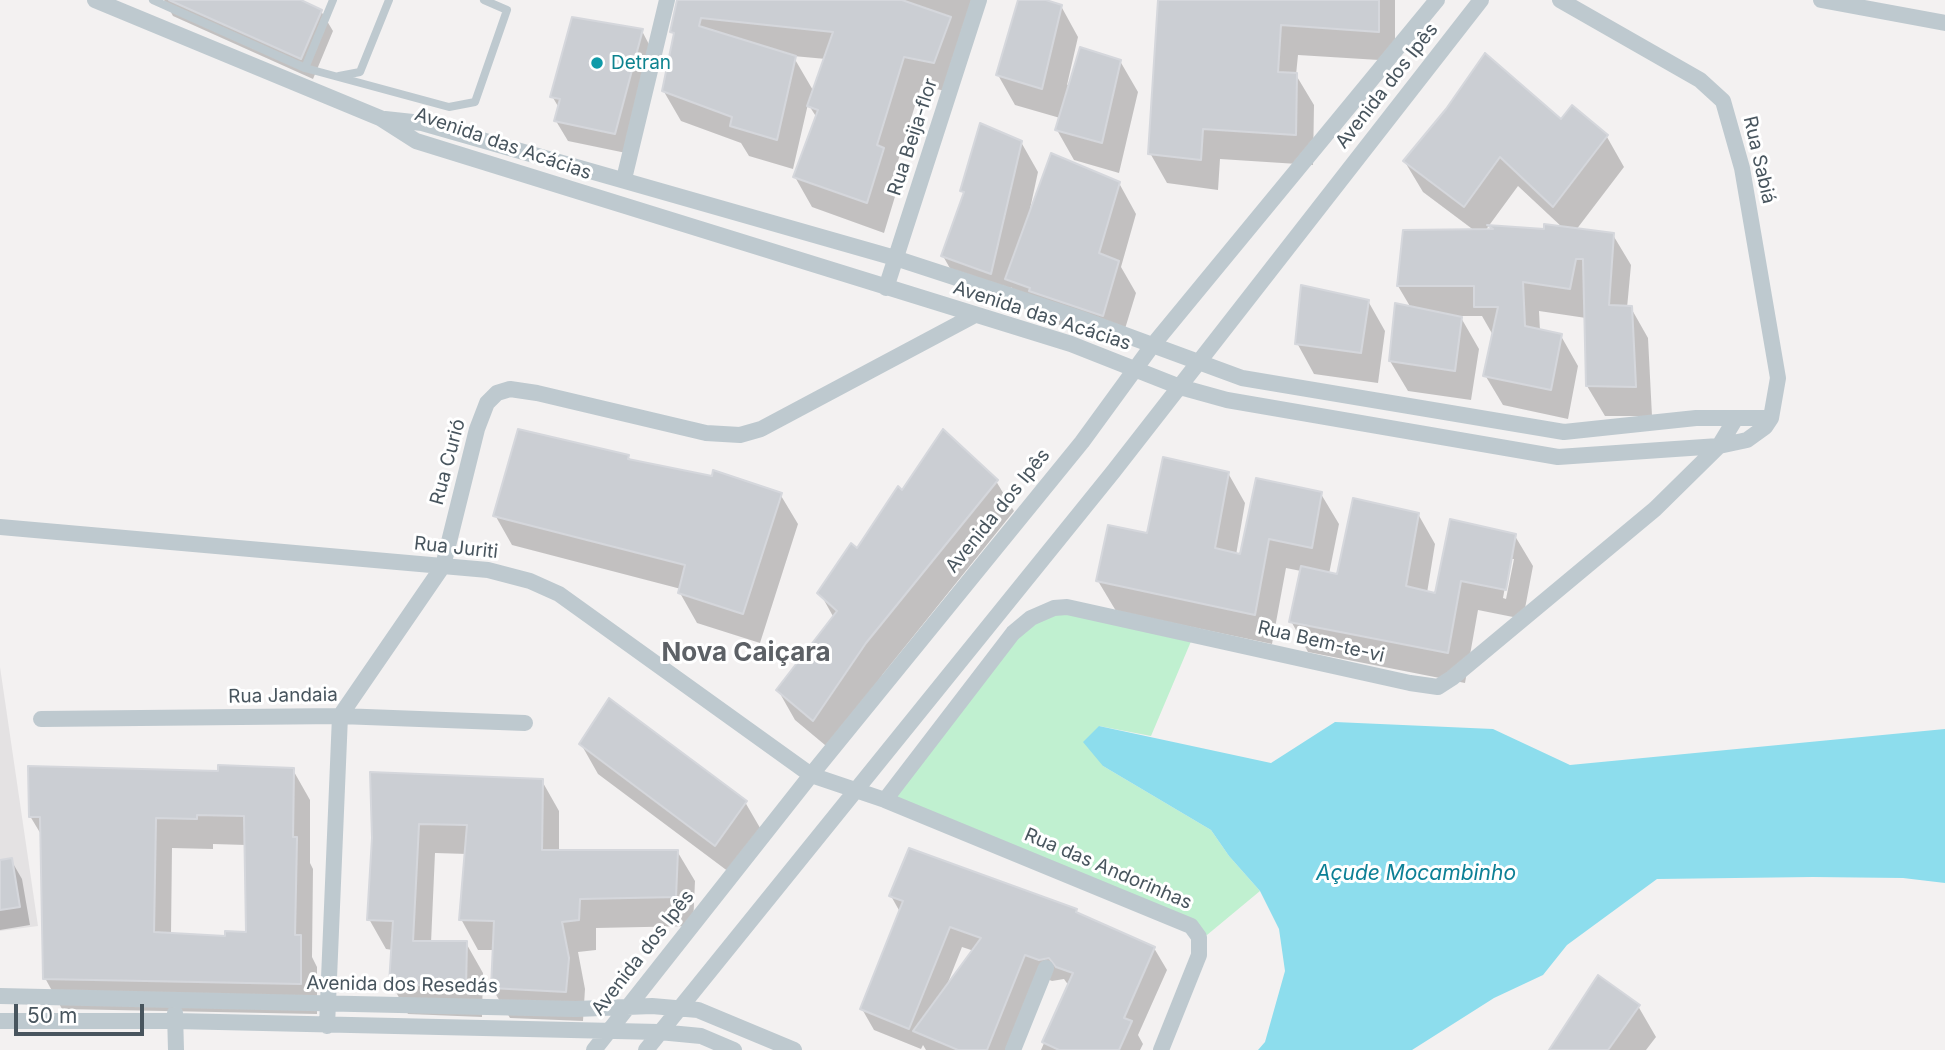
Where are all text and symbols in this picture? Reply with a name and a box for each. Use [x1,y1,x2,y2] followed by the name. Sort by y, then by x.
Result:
[1331,19,1443,153] street label: Avenida dos Ipês
[611,52,671,74] place label: Detran
[589,55,605,71] marker: Detran
[883,76,943,198] street label: Rua Beija-flor
[412,103,594,185] street label: Avenida das Acácias
[1738,114,1780,206] street label: Rua Sabiá
[950,277,1134,355] street label: Avenida das Acácias
[426,417,470,507] street label: Rua Curió
[941,444,1055,578] street label: Avenida dos Ipês
[413,532,499,564] street label: Rua Juriti
[1255,616,1387,668] street label: Rua Bem-te-vi
[661,637,831,669] district label: Nova Caiçara
[228,684,338,708] street label: Rua Jandaia
[1021,823,1195,915] street label: Rua das Andorinhas
[1316,861,1516,887] water label: Açude Mocambinho
[587,886,699,1020] street label: Avenida dos Ipês
[306,972,498,998] street label: Avenida dos Resedás
[18,990,147,1034] scale bar
[27,1003,77,1028] text: 50 m

